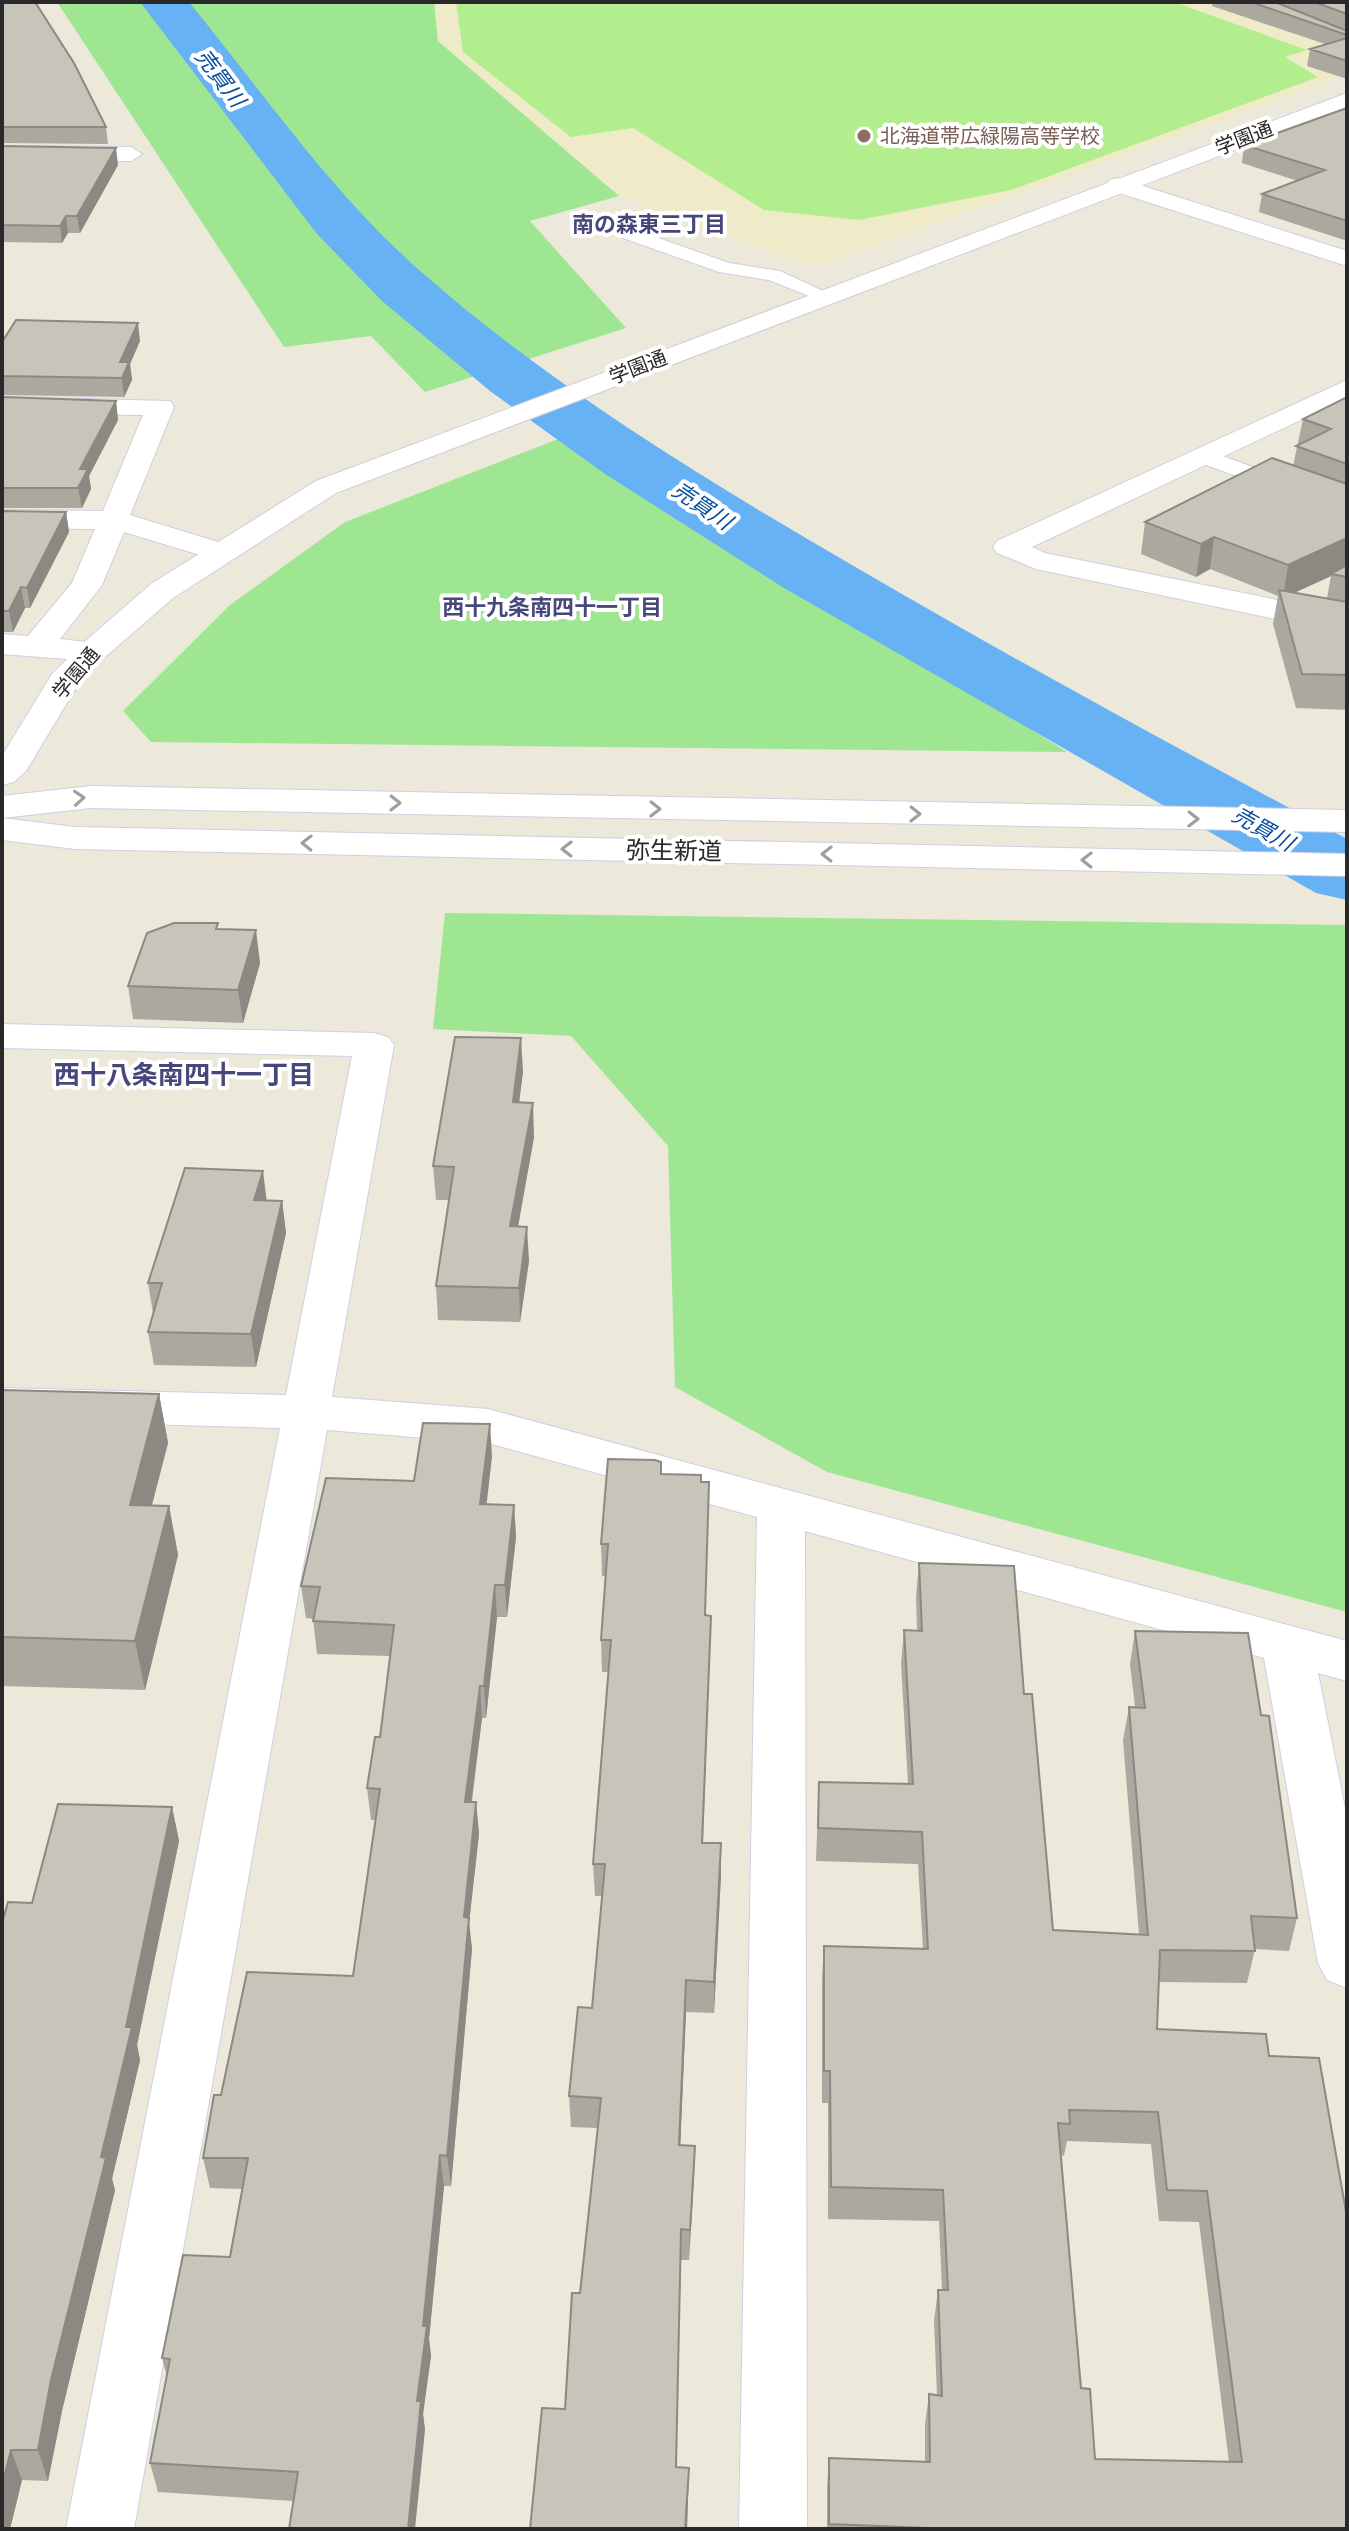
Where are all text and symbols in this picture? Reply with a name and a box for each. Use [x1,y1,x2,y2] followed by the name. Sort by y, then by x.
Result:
[190,44,251,113] water label: 売買川
[1212,116,1276,160] street label: 学園通
[880,124,1100,148] place label: 北海道帯広緑陽高等学校
[855,127,873,145] marker: 北海道帯広緑陽高等学校
[572,212,726,237] district label: 南の森東三丁目
[606,345,670,389] street label: 学園通
[668,477,738,536] water label: 売買川
[442,595,662,620] district label: 西十九条南四十一丁目
[48,642,104,704] street label: 学園通
[73,789,86,806] one-way arrow
[389,794,402,812] one-way arrow
[649,800,662,817] one-way arrow
[1228,802,1300,857] water label: 売買川
[909,805,922,823] one-way arrow
[1187,810,1200,828] one-way arrow
[300,834,313,852] one-way arrow
[626,836,722,866] street label: 弥生新道
[560,840,573,857] one-way arrow
[820,846,833,863] one-way arrow
[1080,851,1093,868] one-way arrow
[54,1060,314,1090] district label: 西十八条南四十一丁目

